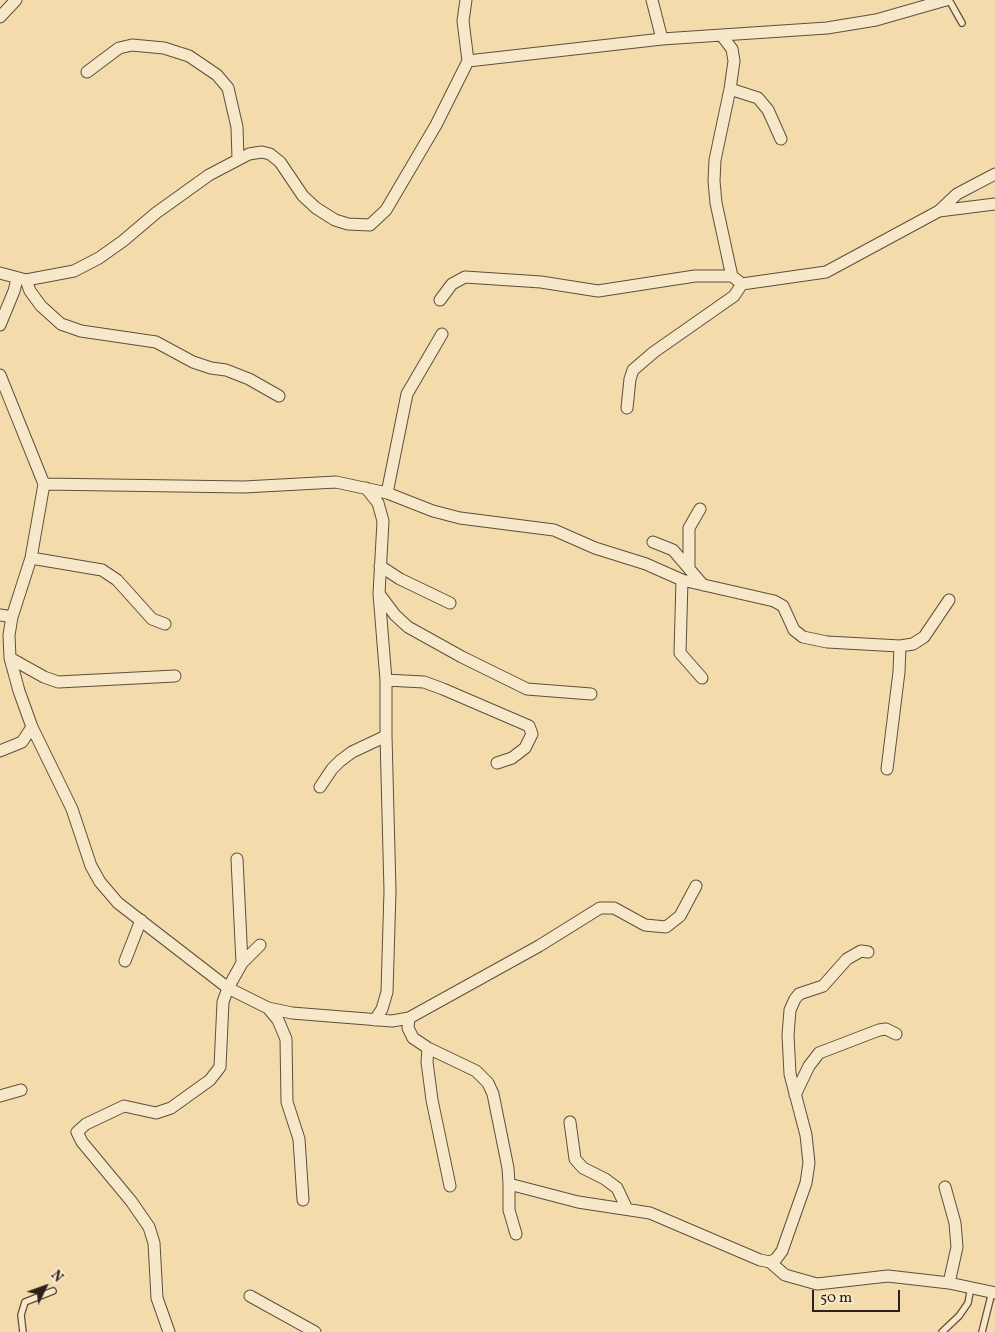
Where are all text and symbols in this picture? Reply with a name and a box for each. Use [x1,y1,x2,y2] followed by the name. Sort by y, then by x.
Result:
[20,1262,70,1312] north arrow
[46,1266,67,1287] text: N
[815,1280,902,1312] scale bar
[820,1288,852,1309] text: 50 m

